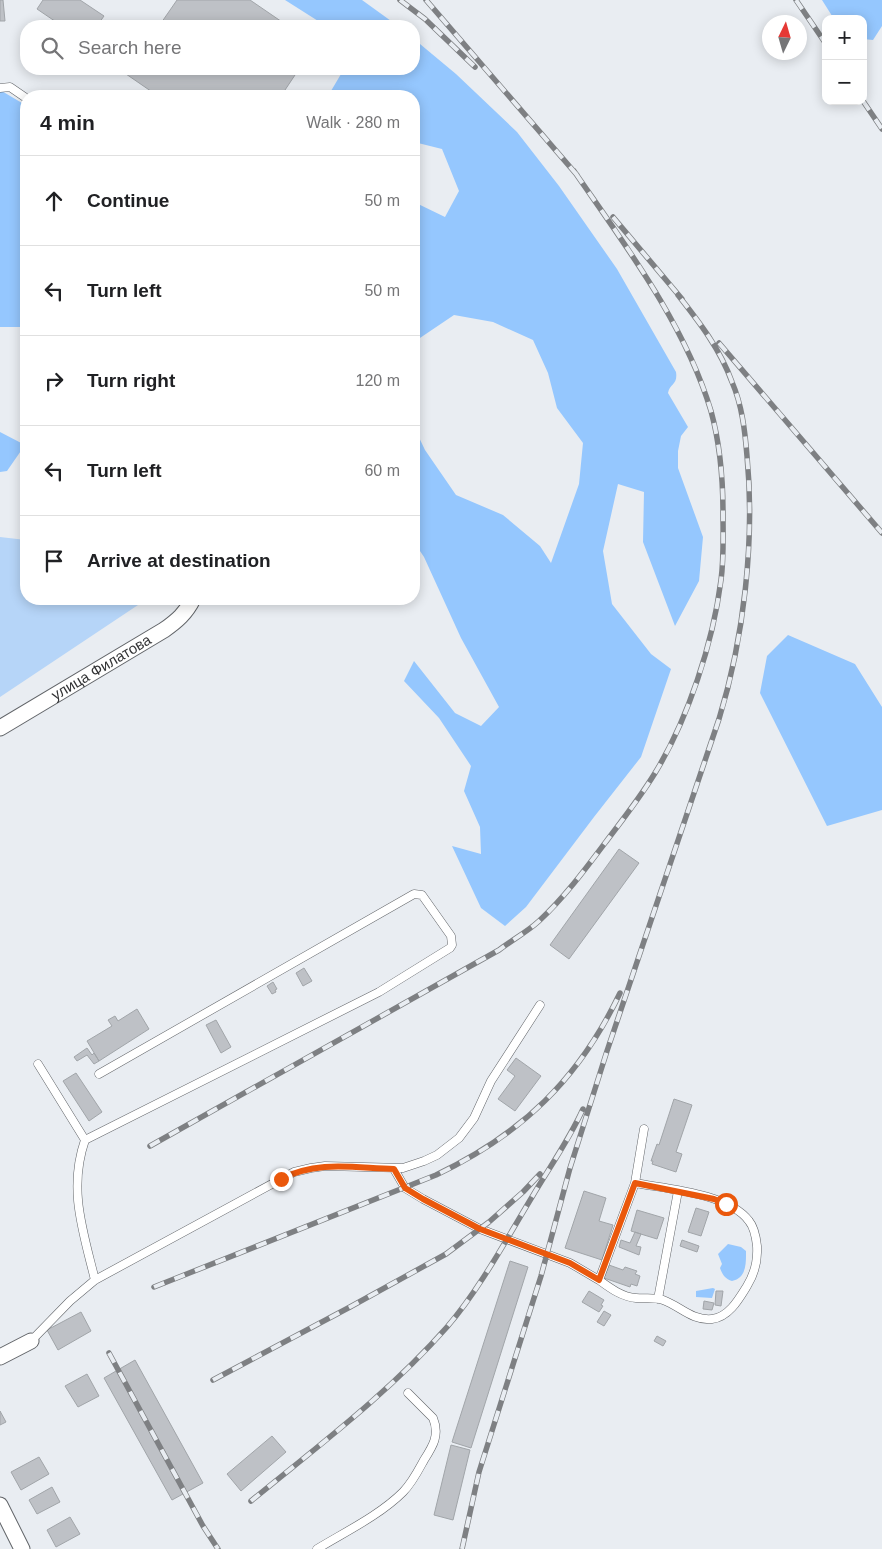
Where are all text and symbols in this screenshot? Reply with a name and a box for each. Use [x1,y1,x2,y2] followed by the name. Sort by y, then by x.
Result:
[762,15,807,60] north arrow
[822,15,867,105] map controls
[822,15,867,60] button: +
[20,20,420,75] search box
[38,34,66,62] icon: search
[78,37,182,58] text: Search here
[822,60,867,105] button: −
[40,111,95,134] text: 4 min
[306,114,400,131] text: Walk · 280 m
[40,187,68,215] icon: ahead
[87,190,169,211] text: Continue
[364,192,400,209] text: 50 m
[40,277,68,305] icon: left
[87,280,162,301] text: Turn left
[364,282,400,299] text: 50 m
[40,367,68,395] icon: right
[87,370,175,391] text: Turn right
[356,372,400,389] text: 120 m
[40,457,68,485] icon: left
[87,460,162,481] text: Turn left
[364,462,400,479] text: 60 m
[40,547,68,575] icon: arrive
[87,550,271,571] text: Arrive at destination
[48,630,155,703] street label: улица Филатова
[270,1168,293,1191] route end
[715,1193,738,1216] route start

